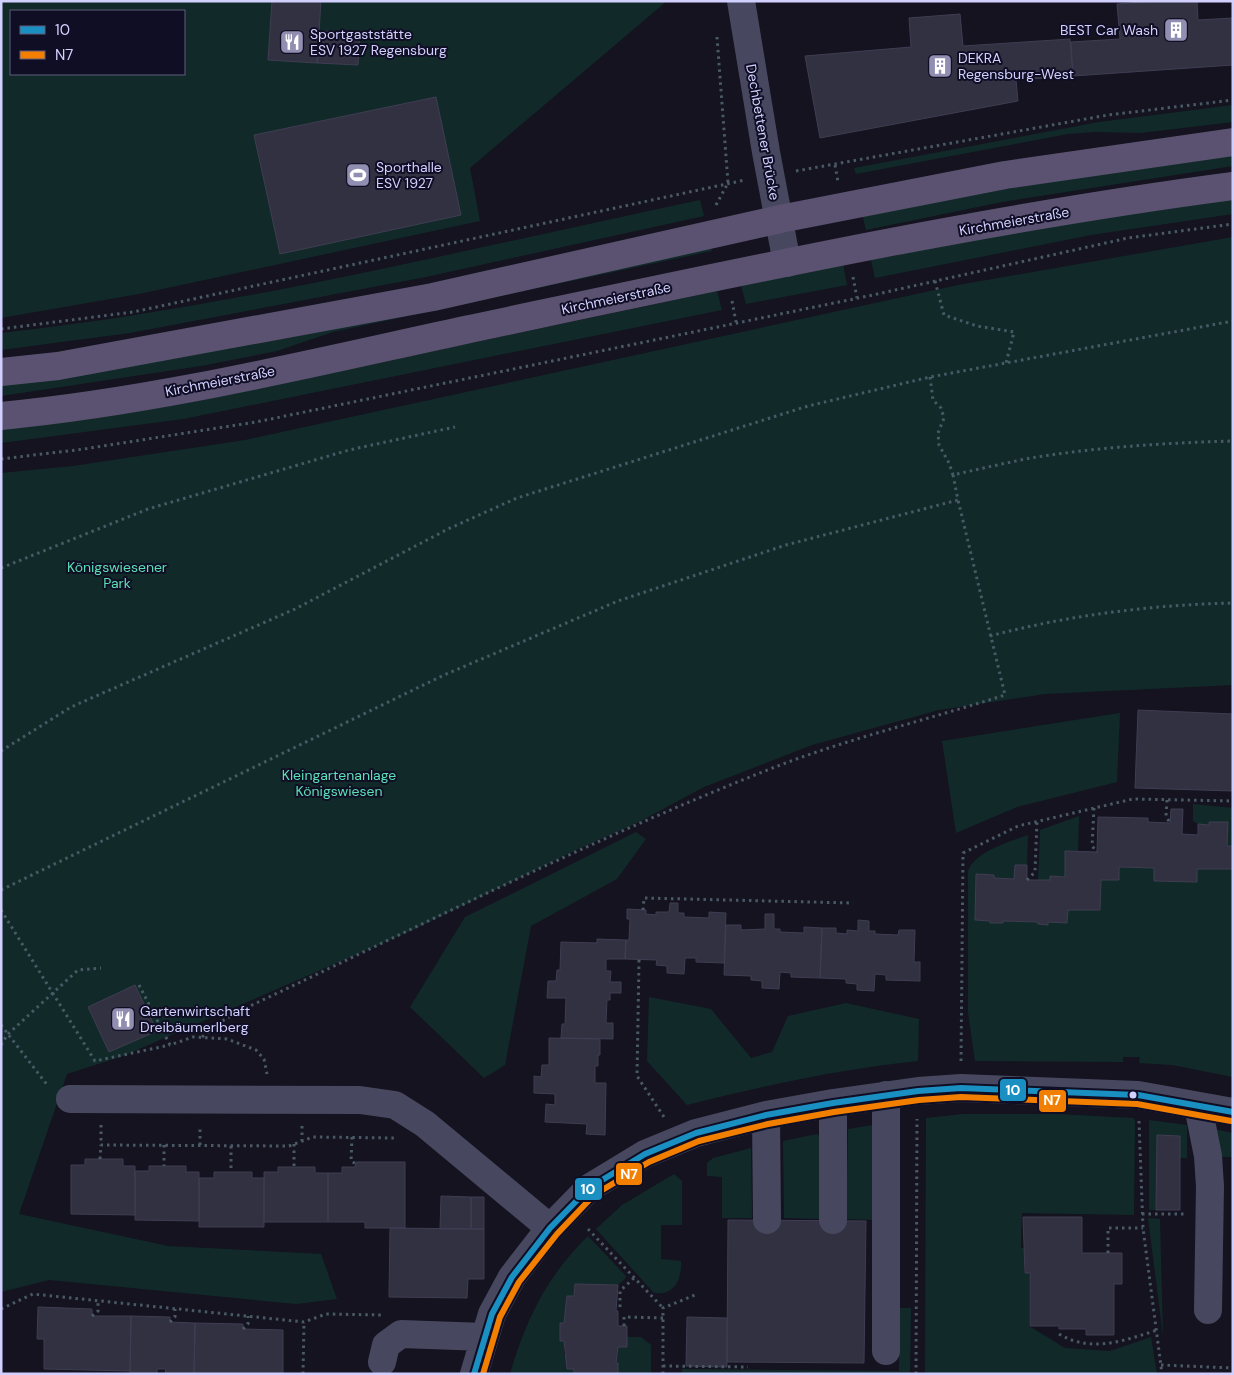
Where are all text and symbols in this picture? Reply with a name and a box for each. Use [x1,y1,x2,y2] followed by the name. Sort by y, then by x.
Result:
[10,10,185,75] legend
[1163,17,1189,43] building icon: BEST Car Wash
[55,20,70,40] text: 10
[1060,21,1158,39] place label: BEST Car Wash
[310,25,447,59] place label: Sportgaststätte ESV 1927 Regensburg
[279,29,305,55] restaurant icon: Sportgaststätte ESV 1927 Regensburg
[55,45,73,65] text: N7
[958,49,1074,83] place label: DEKRA Regensburg-West
[927,53,953,79] building icon: DEKRA Regensburg-West
[742,63,784,202] street label: Dechbettener Brücke
[376,158,442,192] place label: Sporthalle ESV 1927
[345,162,371,188] sports icon: Sporthalle ESV 1927
[958,202,1070,240] street label: Kirchmeierstraße
[560,278,672,318] street label: Kirchmeierstraße
[164,362,276,400] street label: Kirchmeierstraße
[67,558,167,592] park label: Königswiesener Park
[282,766,396,800] park label: Kleingartenanlage Königswiesen
[140,1002,250,1036] place label: Gartenwirtschaft Dreibäumerlberg
[110,1006,136,1032] restaurant icon: Gartenwirtschaft Dreibäumerlberg
[999,1078,1027,1102] line badge: 10
[1006,1081,1021,1099] text: 10
[1038,1089,1067,1113] line badge: N7
[1128,1090,1138,1100] unlabelled marker
[1043,1091,1061,1109] text: N7
[615,1162,643,1186] line badge: N7
[620,1165,638,1183] text: N7
[574,1177,603,1201] line badge: 10
[581,1180,596,1198] text: 10

